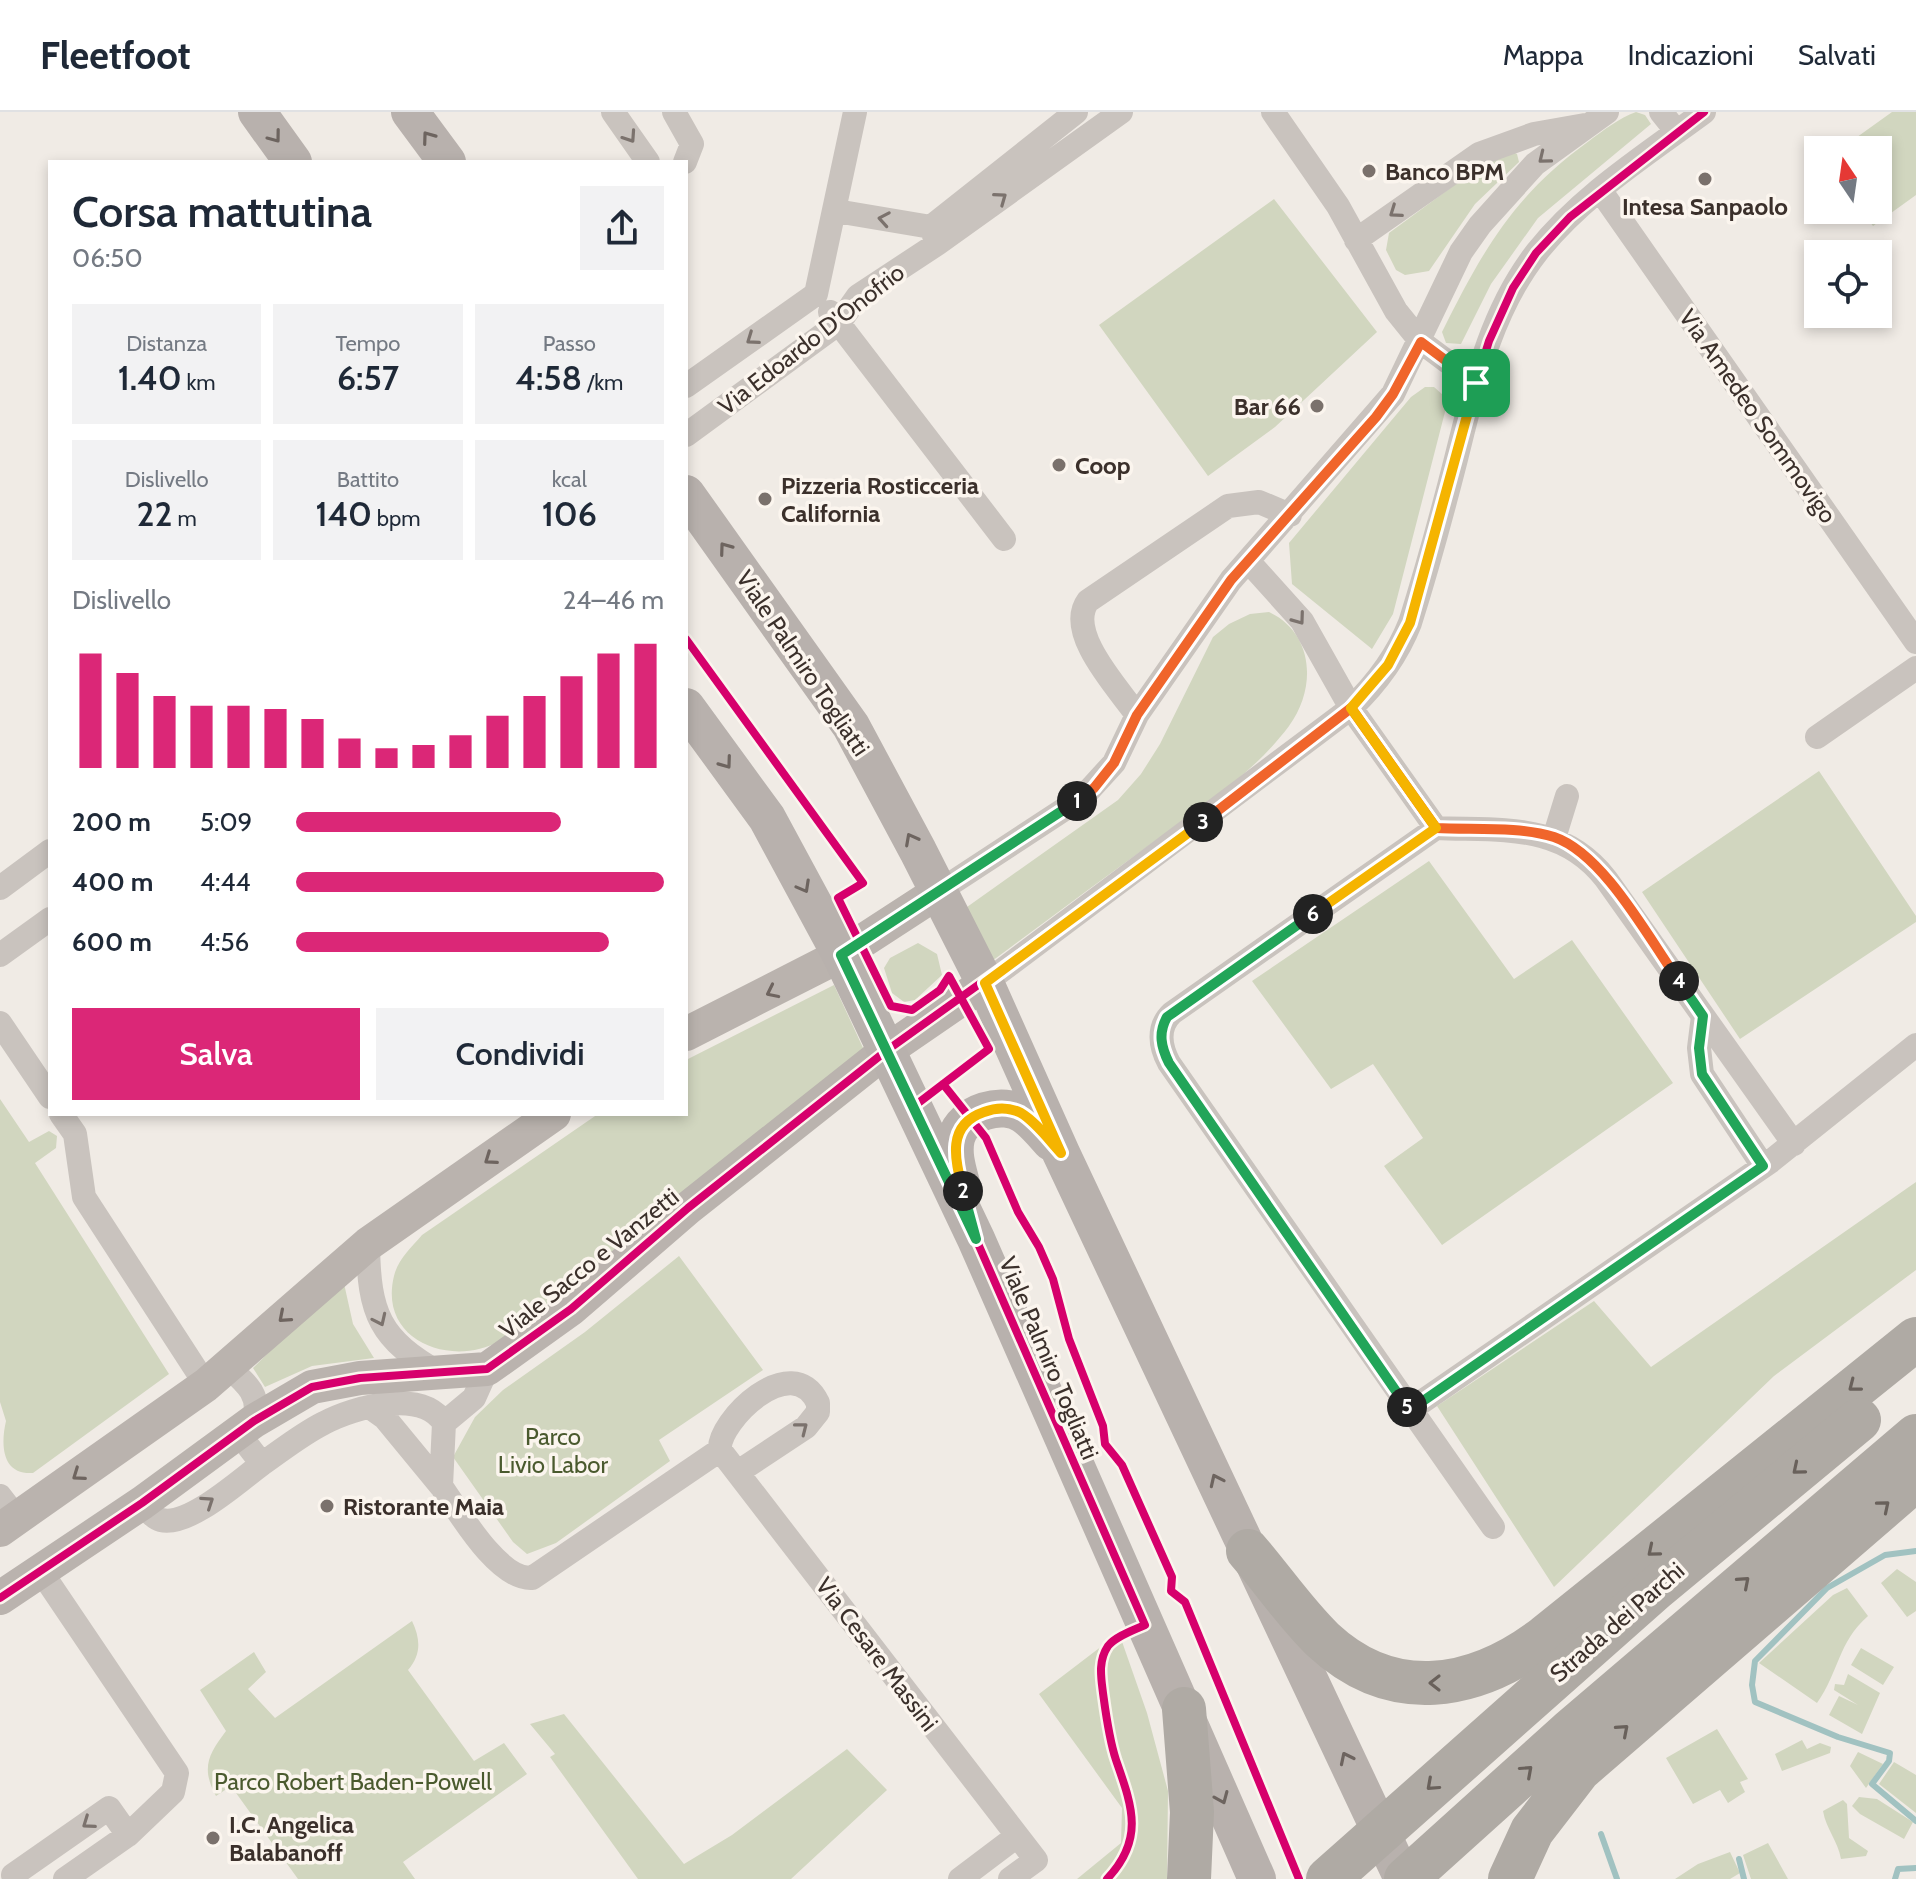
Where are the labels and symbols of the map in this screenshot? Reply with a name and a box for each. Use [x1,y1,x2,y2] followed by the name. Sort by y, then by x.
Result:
[265,128,279,143] one-way arrow
[620,129,635,143] one-way arrow
[424,131,438,146] one-way arrow
[1804,136,1892,224] north arrow
[1538,148,1553,162] one-way arrow
[1385,157,1504,186] place label: Banco BPM
[1360,162,1378,180] marker: Banco BPM
[1696,170,1714,188] marker: Intesa Sanpaolo
[1622,192,1788,221] place label: Intesa Sanpaolo
[992,193,1006,208] one-way arrow
[1390,202,1404,217] one-way arrow
[877,211,891,228] one-way arrow
[712,257,910,421] street label: Via Edoardo D'Onofrio
[1673,303,1843,529] street label: Via Amedeo Sommovigo
[747,329,761,344] one-way arrow
[1442,349,1510,417] pin
[1234,392,1301,421] place label: Bar 66
[1308,397,1326,415] marker: Bar 66
[1075,451,1131,480] place label: Coop
[1050,456,1068,474] marker: Coop
[781,471,979,528] place label: Pizzeria Rosticceria California
[756,490,774,508] marker: Pizzeria Rosticceria California
[721,542,735,557] one-way arrow
[730,565,876,761] street label: Viale Palmiro Togliatti
[1289,611,1304,625] one-way arrow
[716,754,731,768] one-way arrow
[1057,781,1097,821] pin: 1
[1183,802,1223,842] pin: 3
[905,834,921,848] one-way arrow
[794,878,810,893] one-way arrow
[1293,894,1333,934] pin: 6
[1659,961,1699,1001] pin: 4
[766,982,781,997] one-way arrow
[485,1149,499,1164] one-way arrow
[943,1171,983,1211] pin: 2
[494,1182,684,1344] street label: Viale Sacco e Vanzetti
[993,1252,1105,1464] street label: Viale Palmiro Togliatti
[278,1307,293,1321] one-way arrow
[370,1311,386,1326] one-way arrow
[1848,1376,1863,1390] one-way arrow
[1387,1387,1427,1427] pin: 5
[498,1422,609,1479] park label: Parco Livio Labor
[793,1423,807,1438] one-way arrow
[1793,1459,1807,1474] one-way arrow
[73,1465,87,1480] one-way arrow
[1210,1474,1226,1488] one-way arrow
[343,1492,504,1521] place label: Ristorante Maia
[200,1497,214,1512] one-way arrow
[318,1497,336,1515] marker: Ristorante Maia
[1875,1501,1890,1516] one-way arrow
[1648,1541,1662,1556] one-way arrow
[1544,1556,1690,1688] street label: Strada dei Parchi
[810,1571,944,1737] street label: Via Cesare Massini
[1735,1577,1750,1592] one-way arrow
[1428,1674,1441,1692] one-way arrow
[1613,1725,1628,1739] one-way arrow
[1340,1752,1356,1766] one-way arrow
[1517,1766,1532,1780] one-way arrow
[214,1767,492,1796] park label: Parco Robert Baden-Powell
[1426,1776,1441,1790] one-way arrow
[1213,1790,1229,1805] one-way arrow
[229,1810,354,1867] place label: I.C. Angelica Balabanoff
[83,1813,97,1828] one-way arrow
[204,1829,222,1847] marker: I.C. Angelica Balabanoff

